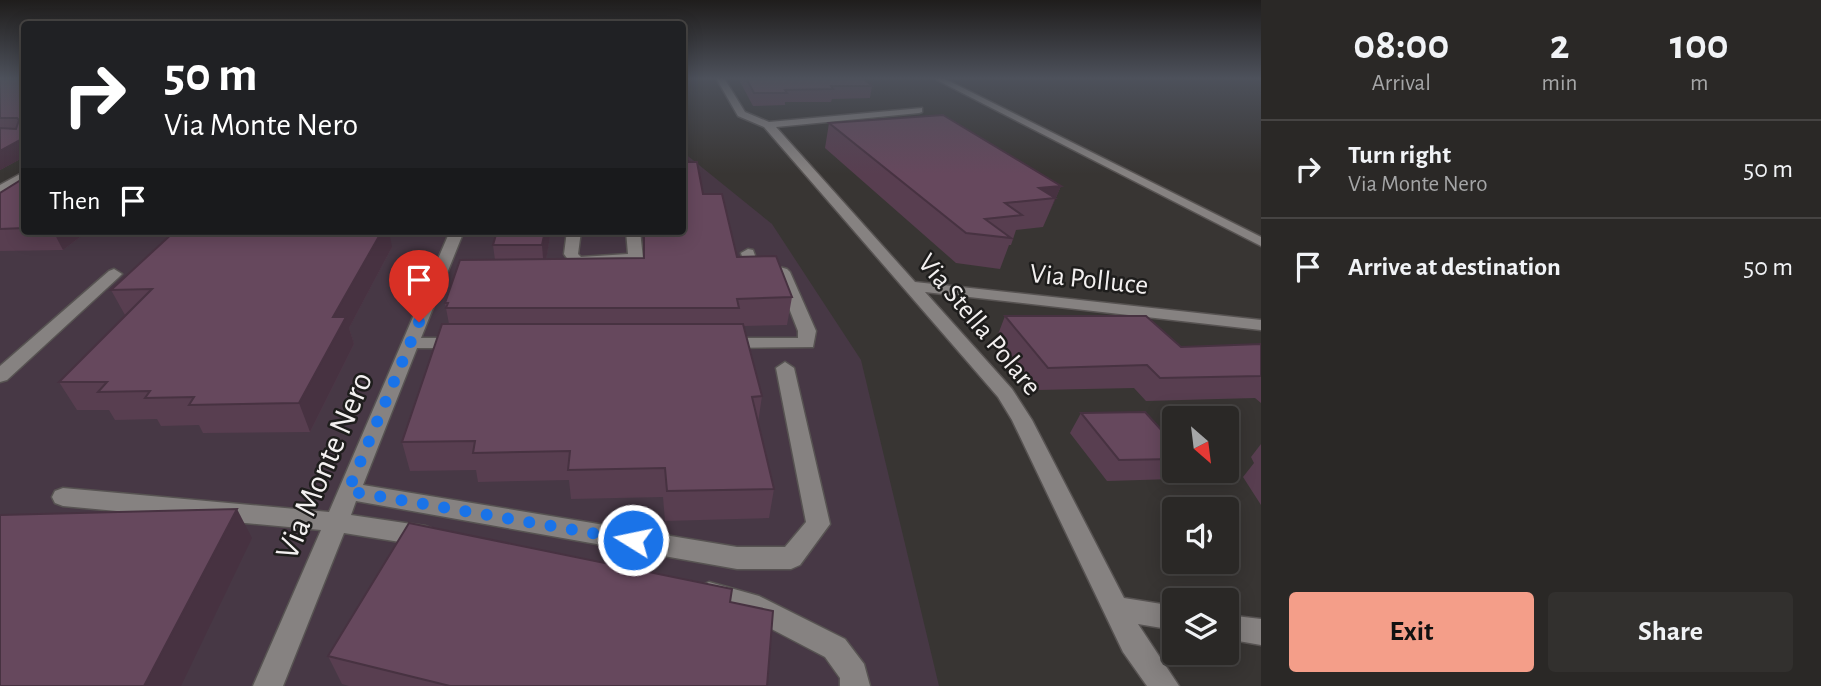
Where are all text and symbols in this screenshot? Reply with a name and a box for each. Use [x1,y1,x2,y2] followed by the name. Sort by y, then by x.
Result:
[1353,24,1449,66] text: 08:00
[1550,24,1569,66] text: 2
[1670,24,1729,66] text: 100
[49,49,140,140] icon: right
[164,51,258,100] text: 50 m
[1372,72,1431,95] text: Arrival
[1542,72,1577,95] text: min
[1690,72,1708,95] text: m
[164,109,358,141] text: Via Monte Nero
[1348,142,1451,168] text: Turn right
[1289,150,1327,188] icon: right
[1743,156,1793,182] text: 50 m
[1348,173,1488,196] text: Via Monte Nero
[114,182,152,220] icon: arrive
[49,188,100,214] text: Then
[1289,248,1327,286] icon: arrive
[912,249,1046,401] street label: Via Stella Polare
[389,250,449,322] pin
[1348,254,1561,280] text: Arrive at destination
[1743,254,1793,280] text: 50 m
[1028,260,1150,300] street label: Via Polluce
[400,261,438,299] icon: arrive
[271,367,379,565] street label: Via Monte Nero
[1162,406,1239,483] north arrow
[1162,406,1239,665] map controls
[1162,497,1239,574] button: sound
[596,503,670,577] position arrow
[1162,588,1239,665] button: layers
[1289,592,1534,672] button: Exit
[1548,592,1793,672] button: Share

